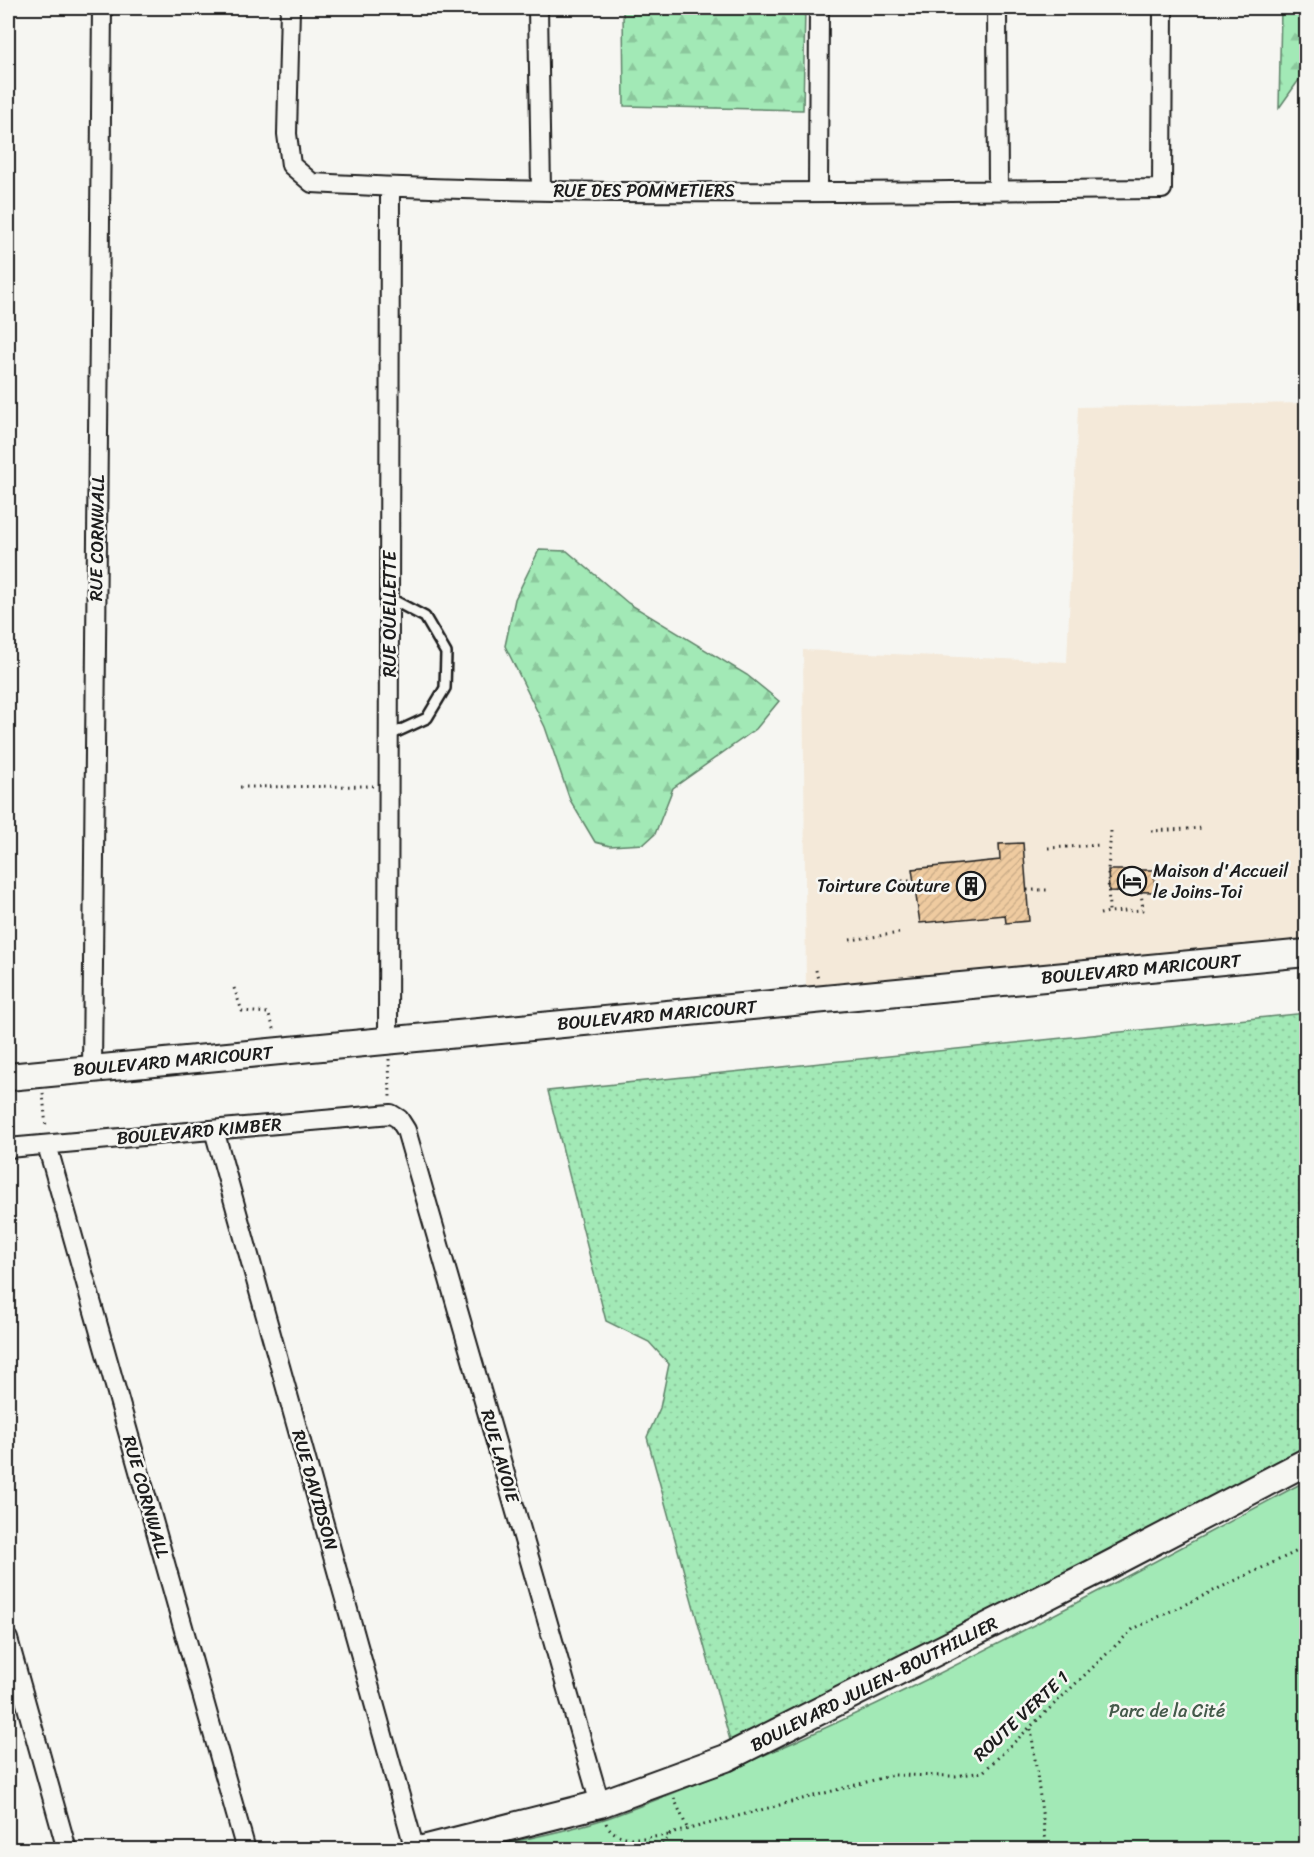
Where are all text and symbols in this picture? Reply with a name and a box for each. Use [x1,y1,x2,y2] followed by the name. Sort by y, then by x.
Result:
[553,175,735,207] street label: RUE DES POMMETIERS
[80,474,114,601] street label: RUE CORNWALL
[374,550,406,677] street label: RUE OUELLETTE
[1153,855,1289,908] place label: Maison d'Accueil le Joins-Toi
[1116,865,1148,897] hotel icon: Maison d'Accueil le Joins-Toi
[817,870,950,902] place label: Toirture Couture
[955,870,987,902] building icon: Toirture Couture
[1040,944,1243,994] street label: BOULEVARD MARICOURT
[556,990,759,1040] street label: BOULEVARD MARICOURT
[72,1036,275,1086] street label: BOULEVARD MARICOURT
[115,1108,283,1154] street label: BOULEVARD KIMBER
[471,1406,529,1507] street label: RUE LAVOIE
[283,1426,348,1554] street label: RUE DAVIDSON
[113,1432,179,1563] street label: RUE CORNWALL
[744,1607,1004,1761] street label: BOULEVARD JULIEN-BOUTHILLIER
[965,1662,1077,1769] street label: ROUTE VERTE 1
[1109,1695,1225,1727] park label: Parc de la Cité

